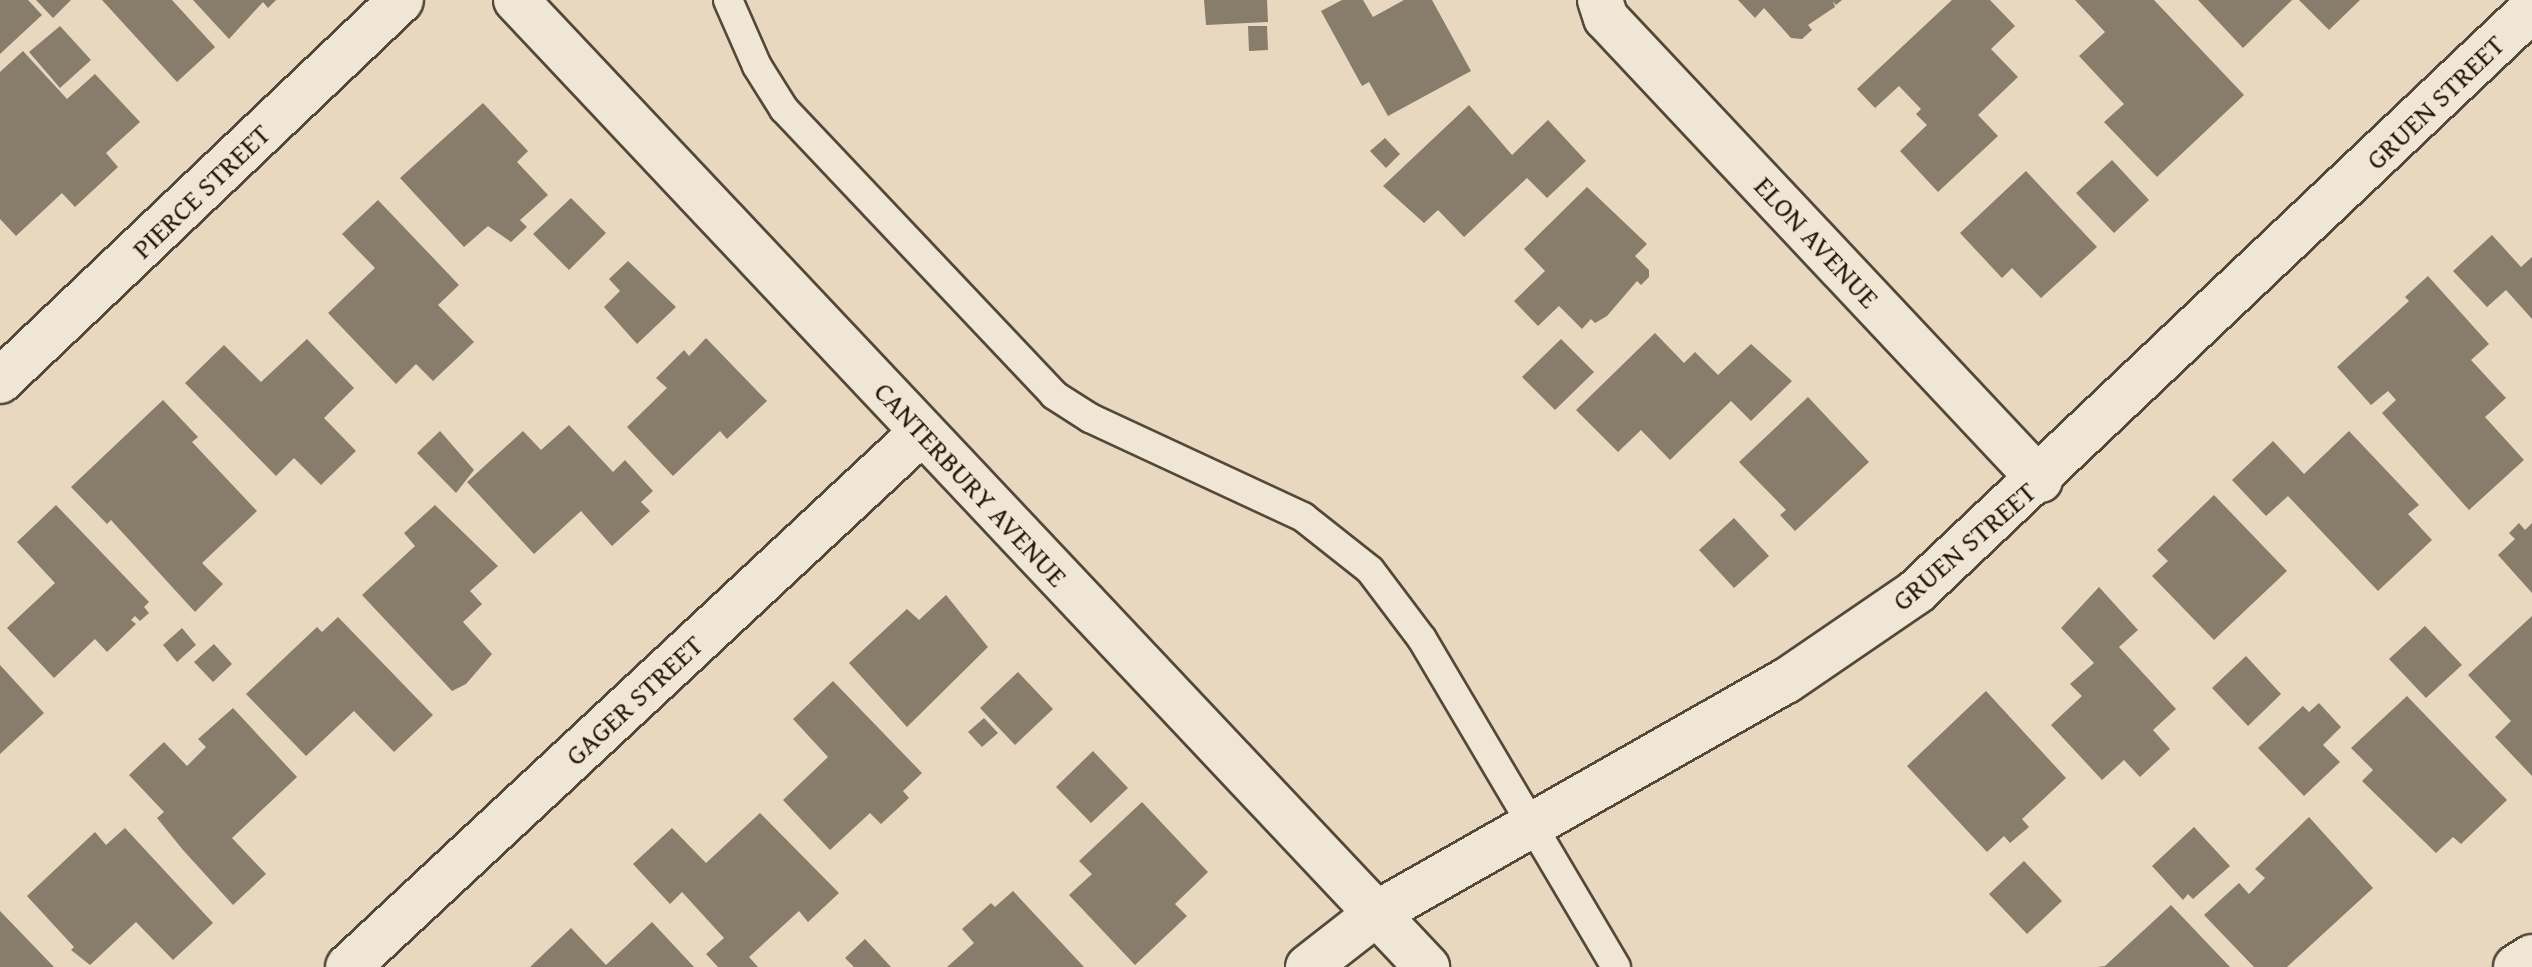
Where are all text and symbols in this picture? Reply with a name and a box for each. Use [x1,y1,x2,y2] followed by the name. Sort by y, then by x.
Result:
[2359,28,2511,176] street label: GRUEN STREET
[125,117,277,265] street label: PIERCE STREET
[1748,169,1886,315] street label: ELON AVENUE
[868,375,1074,593] street label: CANTERBURY AVENUE
[1885,475,2043,617] street label: GRUEN STREET
[558,628,710,772] street label: GAGER STREET

